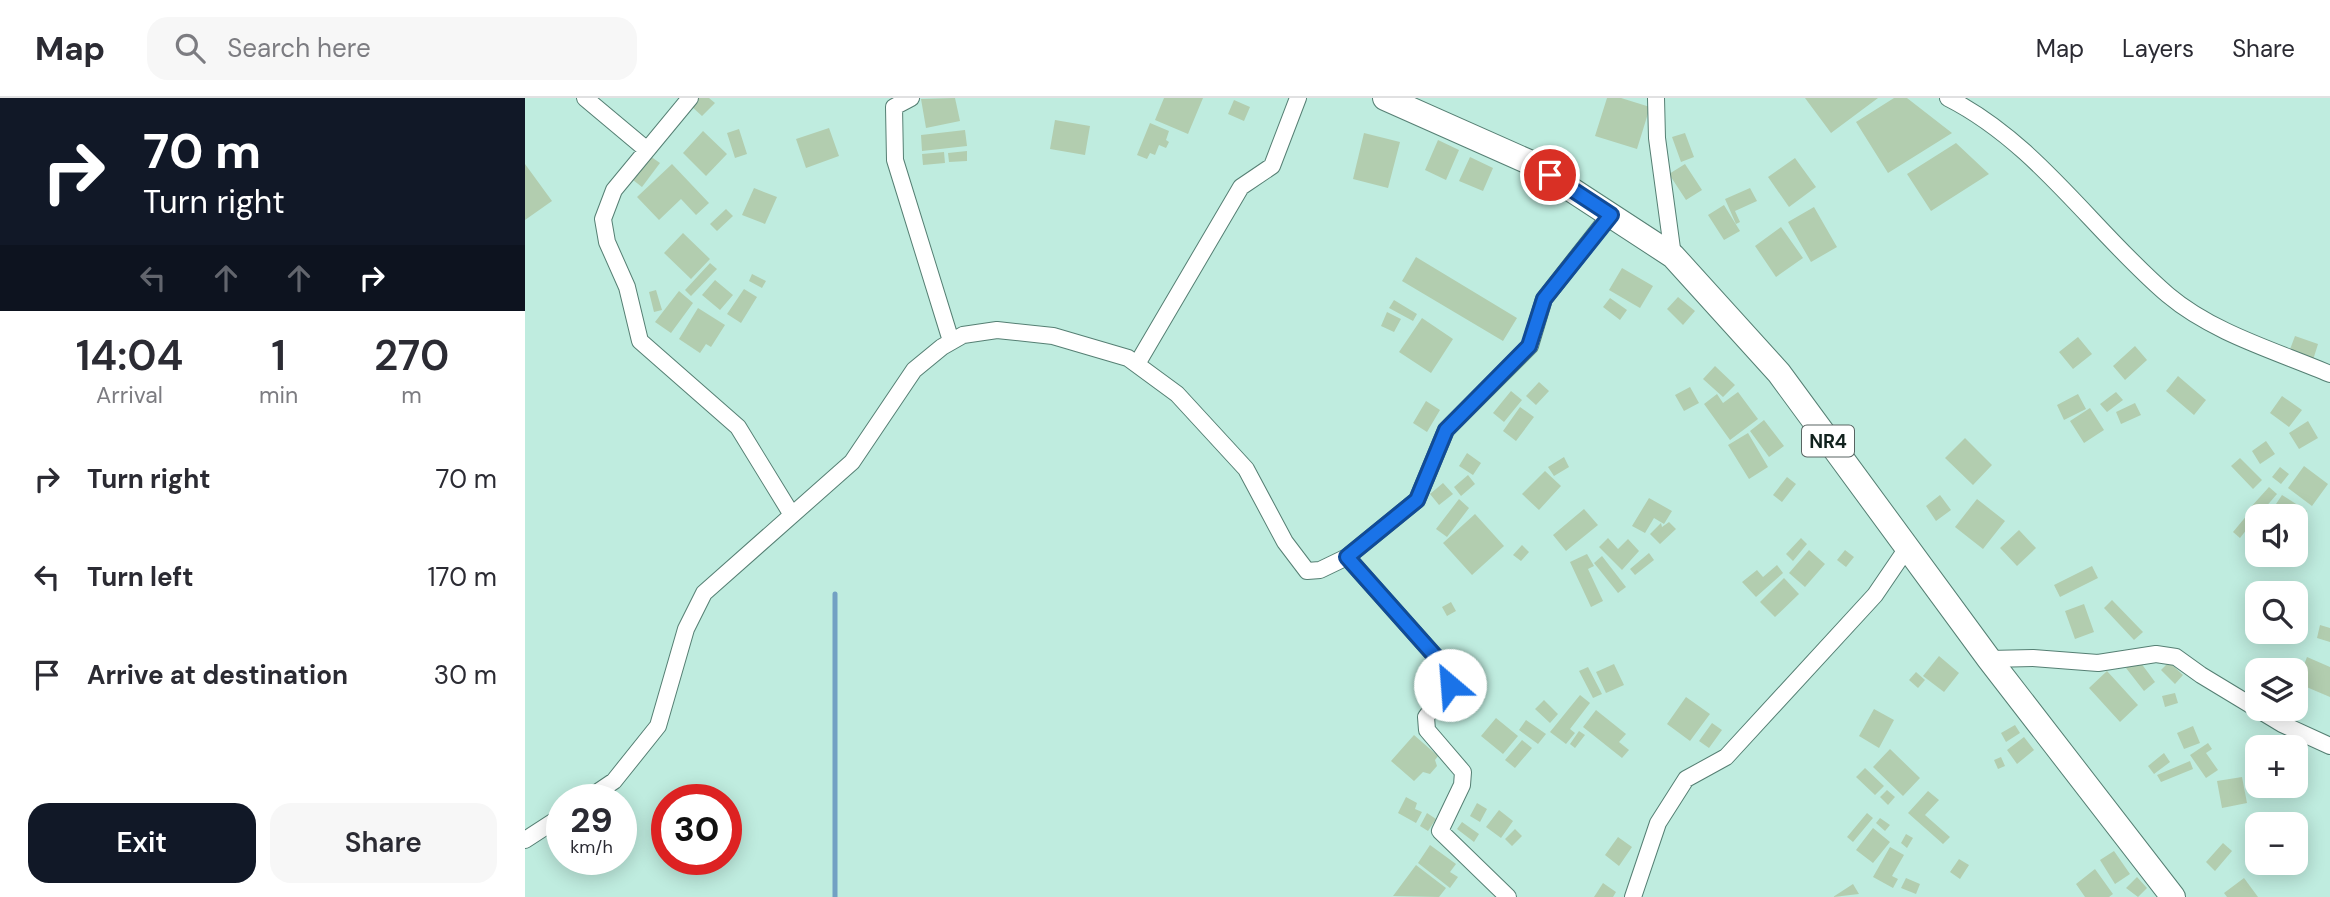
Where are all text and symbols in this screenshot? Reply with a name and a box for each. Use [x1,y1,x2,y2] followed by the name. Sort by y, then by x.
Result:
[147,17,637,80] search box
[35,27,105,70] text: Map
[171,29,209,67] icon: search
[227,31,371,65] text: Search here
[2036,33,2084,64] text: Map
[2122,33,2194,64] text: Layers
[2232,33,2295,64] text: Share
[143,119,261,183] text: 70 m
[28,126,119,217] icon: right
[1520,145,1580,205] pin
[1531,156,1569,194] icon: arrive
[143,181,285,223] text: Turn right
[134,259,172,297] icon: left
[207,259,245,297] icon: ahead
[280,259,318,297] icon: ahead
[353,259,391,297] icon: right
[76,328,183,383] text: 14:04
[271,328,286,383] text: 1
[374,328,449,383] text: 270
[96,380,163,410] text: Arrival
[259,380,298,410] text: min
[401,380,422,410] text: m
[1802,426,1854,456] road number: NR4
[28,460,66,498] icon: right
[87,462,211,496] text: Turn right
[436,462,497,496] text: 70 m
[2245,504,2308,875] map controls
[2245,504,2308,567] button: sound
[28,558,66,596] icon: left
[87,560,194,594] text: Turn left
[428,560,497,594] text: 170 m
[2245,581,2308,644] button: search
[1413,648,1487,722] position arrow
[28,656,66,694] icon: arrive
[87,658,348,692] text: Arrive at destination
[434,658,497,692] text: 30 m
[2245,658,2308,721] button: layers
[2245,735,2308,798] button: +
[651,784,742,875] speed limit sign: 30
[570,797,613,843] text: 29
[28,803,256,883] button: Exit
[270,803,497,883] button: Share
[2245,812,2308,875] button: −
[570,835,613,859] text: km/h

